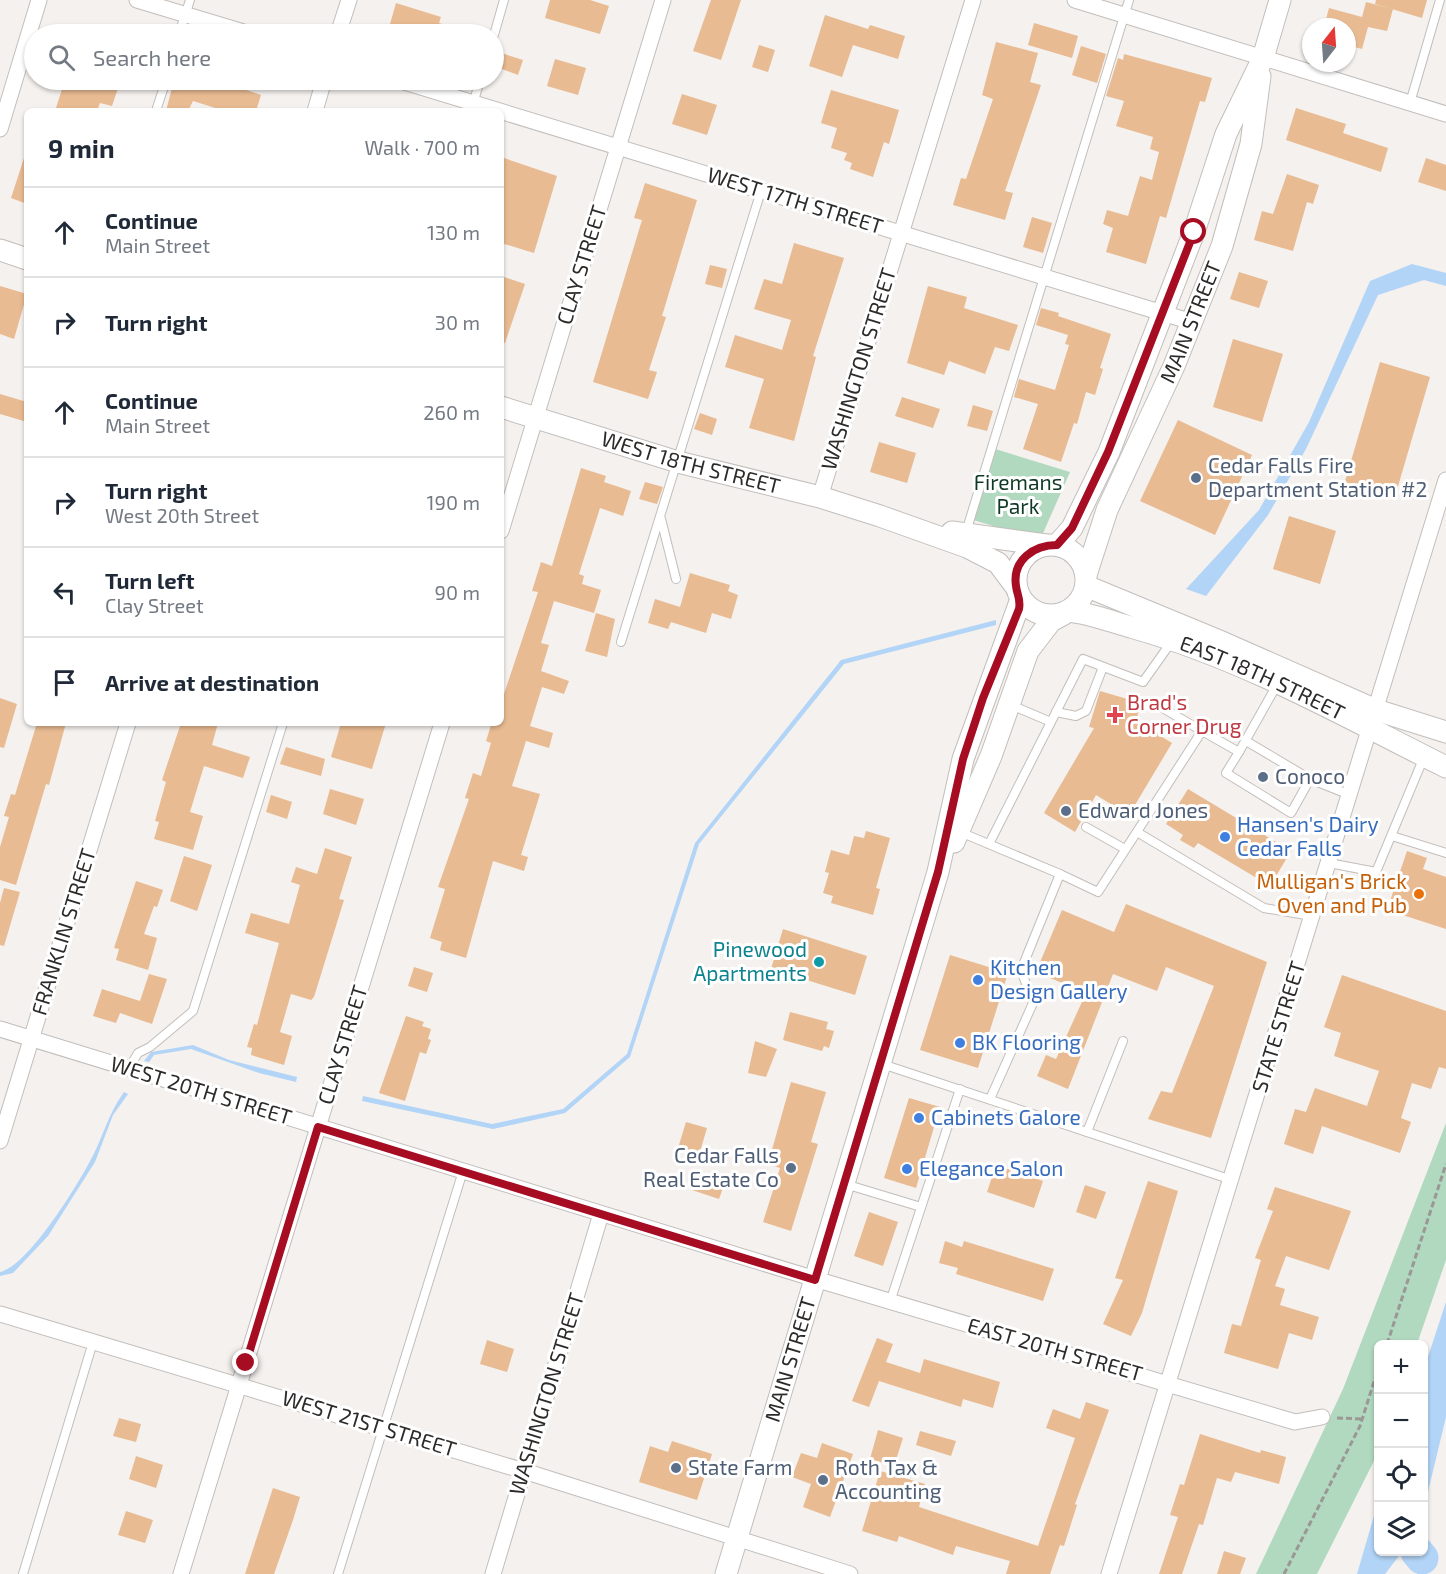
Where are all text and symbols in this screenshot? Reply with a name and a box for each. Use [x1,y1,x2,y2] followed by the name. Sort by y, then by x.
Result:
[1302,18,1356,72] north arrow
[24,24,504,90] search box
[45,41,78,74] icon: search
[93,44,211,70] text: Search here
[48,132,115,163] text: 9 min
[364,135,480,159] text: Walk · 700 m
[704,161,886,238] street label: WEST 17TH STREET
[551,202,611,327] street label: CLAY STREET
[105,207,198,233] text: Continue
[48,216,81,249] icon: ahead
[1180,218,1206,244] route start
[427,220,480,244] text: 130 m
[105,233,210,257] text: Main Street
[1154,257,1226,387] street label: MAIN STREET
[815,265,900,473] street label: WASHINGTON STREET
[48,306,81,339] icon: right
[105,309,207,335] text: Turn right
[435,310,480,334] text: 30 m
[105,387,198,413] text: Continue
[48,396,81,429] icon: ahead
[423,400,480,424] text: 260 m
[105,413,210,437] text: Main Street
[599,425,783,498] street label: WEST 18TH STREET
[1208,452,1427,501] place label: Cedar Falls Fire Department Station #2
[974,469,1062,518] park label: Firemans Park
[1189,471,1203,485] marker: Cedar Falls Fire Department Station #2
[105,477,207,503] text: Turn right
[48,486,81,519] icon: right
[427,490,480,514] text: 190 m
[105,503,259,527] text: West 20th Street
[105,567,194,593] text: Turn left
[48,576,81,609] icon: left
[435,580,480,604] text: 90 m
[105,593,204,617] text: Clay Street
[1177,630,1349,724] street label: EAST 18TH STREET
[48,666,81,699] icon: arrive
[105,669,319,695] text: Arrive at destination
[1127,689,1242,738] place label: Brad's Corner Drug
[1108,708,1122,722] marker: Brad's Corner Drug
[1275,763,1345,788] place label: Conoco
[1256,770,1270,784] marker: Conoco
[1078,797,1208,822] place label: Edward Jones
[1059,804,1073,818] marker: Edward Jones
[1237,811,1379,860] place label: Hansen's Dairy Cedar Falls
[1218,830,1232,844] marker: Hansen's Dairy Cedar Falls
[25,845,100,1018] street label: FRANKLIN STREET
[1256,868,1407,917] place label: Mulligan's Brick Oven and Pub
[1412,887,1426,901] marker: Mulligan's Brick Oven and Pub
[693,936,807,985] place label: Pinewood Apartments
[990,954,1128,1003] place label: Kitchen Design Gallery
[812,955,826,969] marker: Pinewood Apartments
[1246,958,1309,1095] street label: STATE STREET
[971,973,985,987] marker: Kitchen Design Gallery
[312,982,372,1107] street label: CLAY STREET
[972,1029,1081,1054] place label: BK Flooring
[953,1036,967,1050] marker: BK Flooring
[108,1050,295,1129] street label: WEST 20TH STREET
[931,1104,1081,1129] place label: Cabinets Galore
[912,1111,926,1125] marker: Cabinets Galore
[643,1142,779,1191] place label: Cedar Falls Real Estate Co
[919,1155,1063,1180] place label: Elegance Salon
[784,1161,798,1175] marker: Cedar Falls Real Estate Co
[900,1162,914,1176] marker: Elegance Salon
[503,1290,588,1498] street label: WASHINGTON STREET
[759,1294,820,1425] street label: MAIN STREET
[965,1312,1146,1386] street label: EAST 20TH STREET
[1374,1340,1428,1556] map controls
[1374,1340,1428,1394] button: +
[232,1349,258,1375] route end
[279,1384,460,1461] street label: WEST 21ST STREET
[1374,1394,1428,1448] button: −
[1374,1448,1428,1502] button: locate
[688,1454,792,1479] place label: State Farm
[835,1454,942,1503] place label: Roth Tax & Accounting
[669,1461,683,1475] marker: State Farm
[816,1473,830,1487] marker: Roth Tax & Accounting
[1374,1502,1428,1556] button: layers

